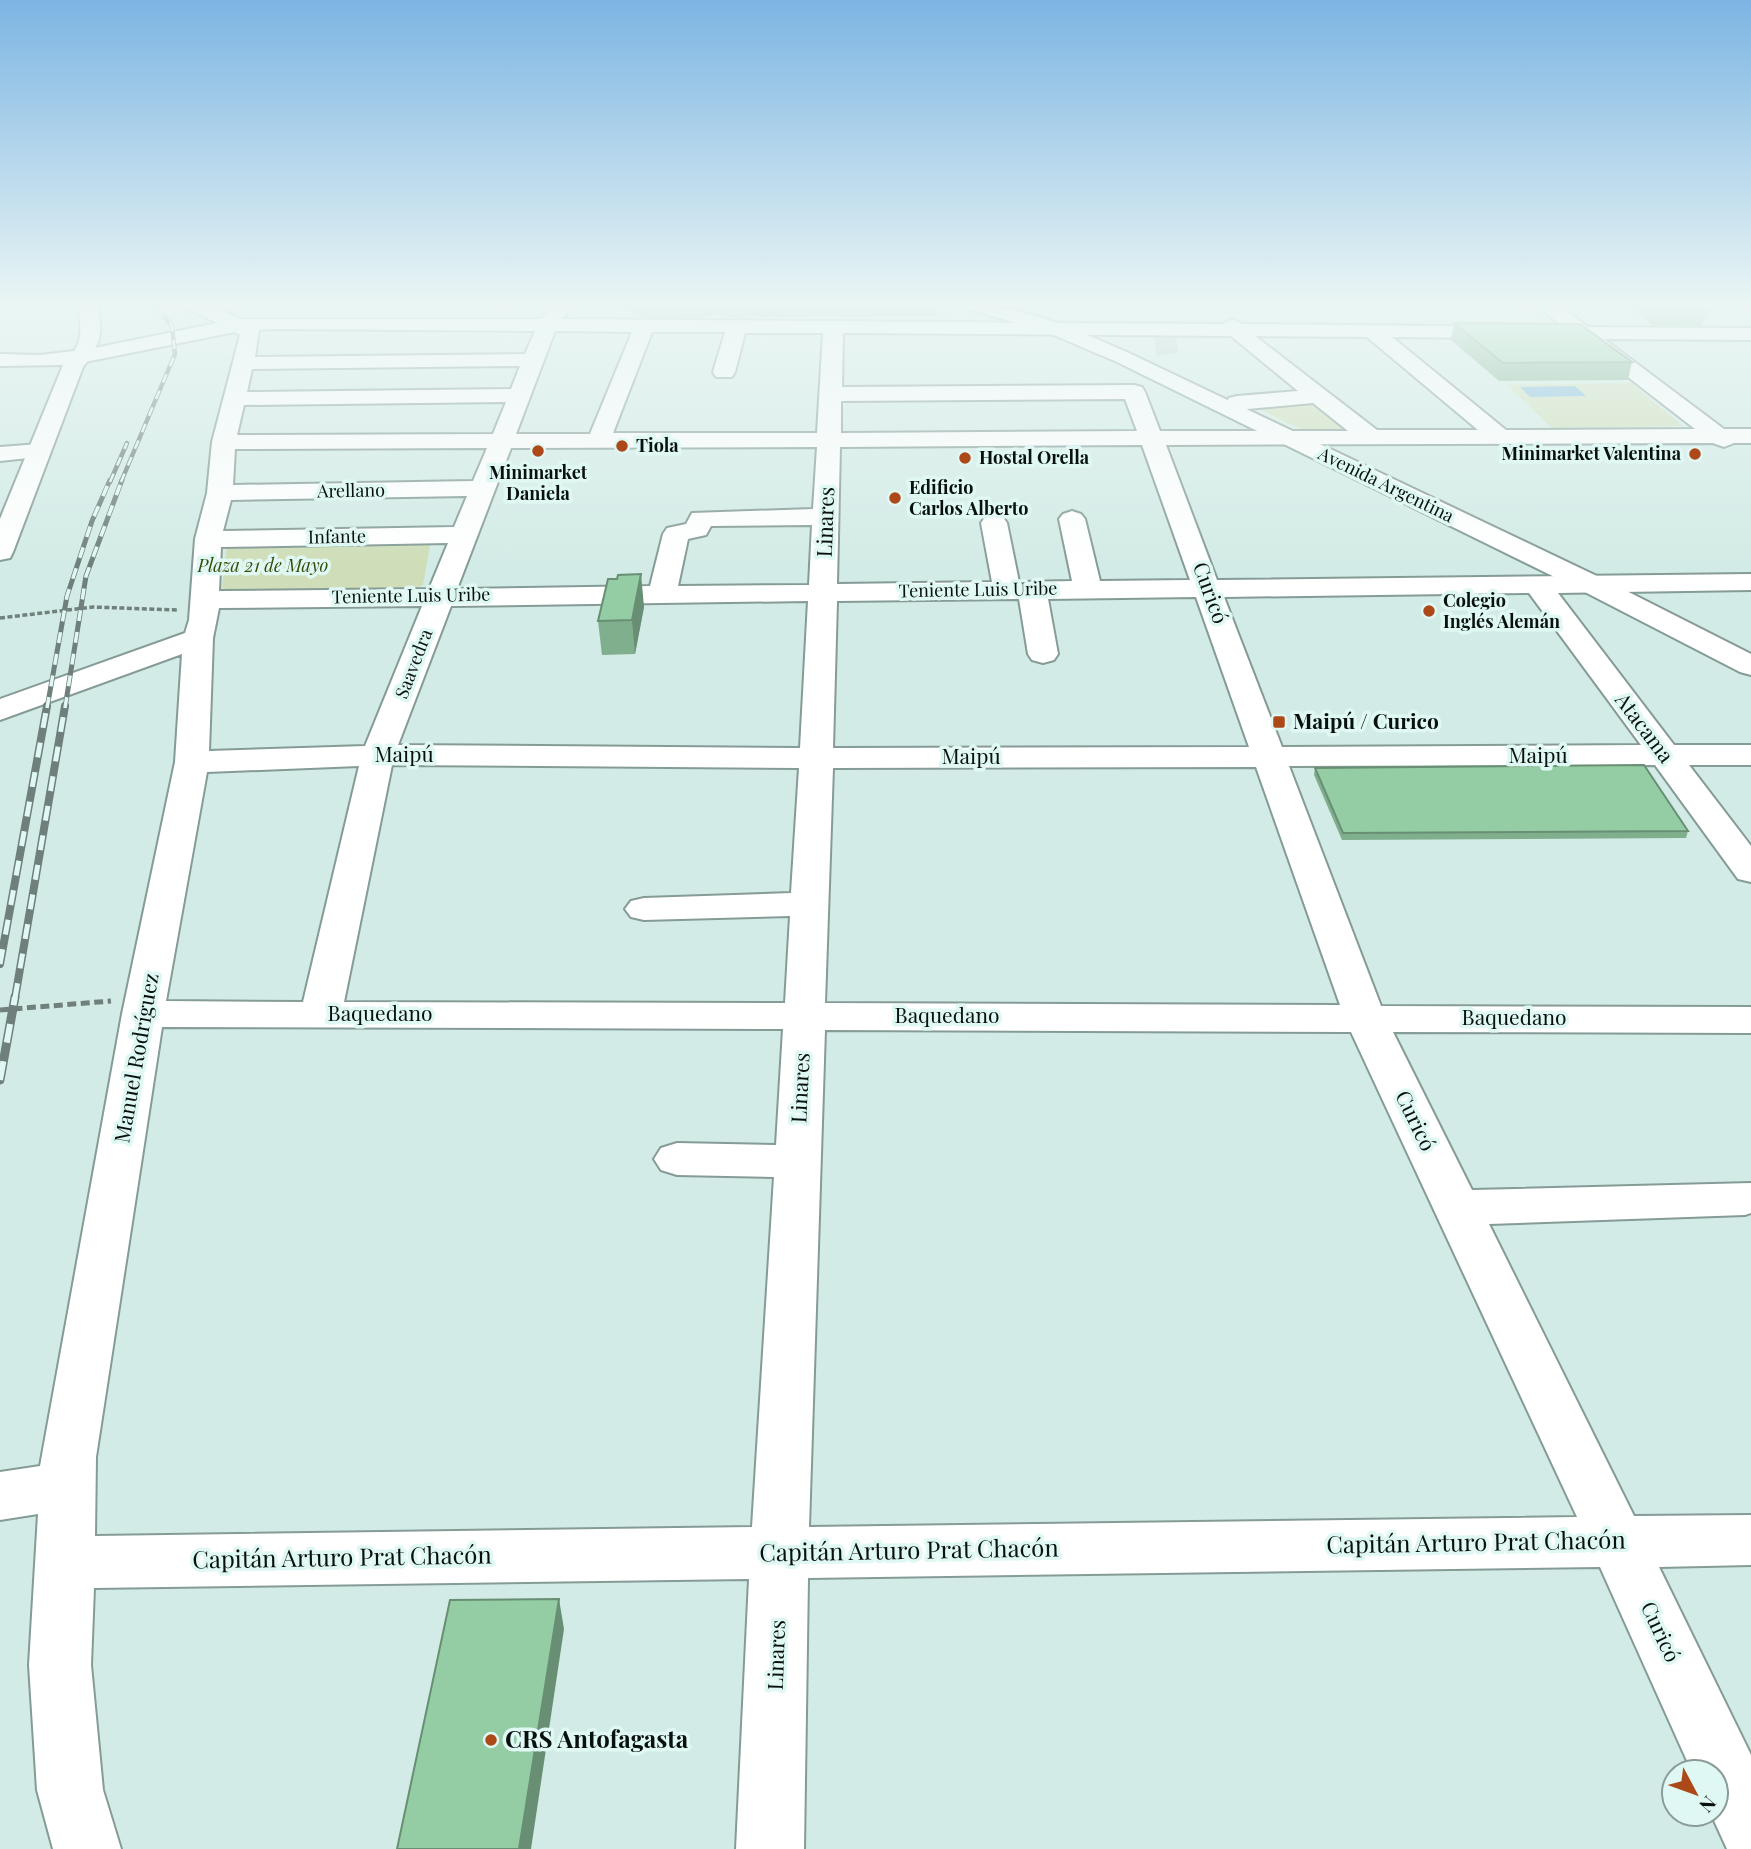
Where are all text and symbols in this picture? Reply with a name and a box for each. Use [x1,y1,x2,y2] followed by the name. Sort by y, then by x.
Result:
[636,433,679,457] place label: Tiola
[614,438,630,454] marker: Tiola
[1314,440,1458,527] street label: Avenida Argentina
[1502,441,1682,465] place label: Minimarket Valentina
[530,443,546,459] marker: Minimarket Daniela
[979,445,1090,469] place label: Hostal Orella
[1687,446,1703,462] marker: Minimarket Valentina
[957,450,973,466] marker: Hostal Orella
[489,460,588,505] place label: Minimarket Daniela
[909,475,1028,520] place label: Edificio Carlos Alberto
[316,477,385,503] street label: Arellano
[809,486,839,558] street label: Linares
[887,490,903,506] marker: Edificio Carlos Alberto
[308,523,366,549] street label: Infante
[197,553,329,577] park label: Plaza 21 de Mayo
[1188,558,1236,627] street label: Curicó
[898,576,1058,602] street label: Teniente Luis Uribe
[331,582,491,608] street label: Teniente Luis Uribe
[1443,588,1560,633] place label: Colegio Inglés Alemán
[1421,603,1437,619] marker: Colegio Inglés Alemán
[389,625,437,702] street label: Saavedra
[1609,685,1681,768] street label: Atacama
[1293,706,1439,734] place label: Maipú / Curico
[1271,714,1287,730] marker: Maipú / Curico
[374,739,434,767] street label: Maipú
[1508,740,1568,768] street label: Maipú
[941,741,1001,769] street label: Maipú
[106,971,164,1145] street label: Manuel Rodríguez
[328,998,432,1026] street label: Baquedano
[895,1000,999,1028] street label: Baquedano
[1462,1002,1566,1030] street label: Baquedano
[783,1052,815,1124] street label: Linares
[1390,1085,1443,1155] street label: Curicó
[1326,1522,1626,1560] street label: Capitán Arturo Prat Chacón
[759,1530,1059,1568] street label: Capitán Arturo Prat Chacón
[192,1537,492,1575] street label: Capitán Arturo Prat Chacón
[1636,1596,1688,1666] street label: Curicó
[760,1619,790,1691] street label: Linares
[505,1722,689,1754] place label: CRS Antofagasta
[483,1732,499,1748] marker: CRS Antofagasta
[1660,1758,1730,1828] north arrow
[1694,1791,1723,1819] text: N

